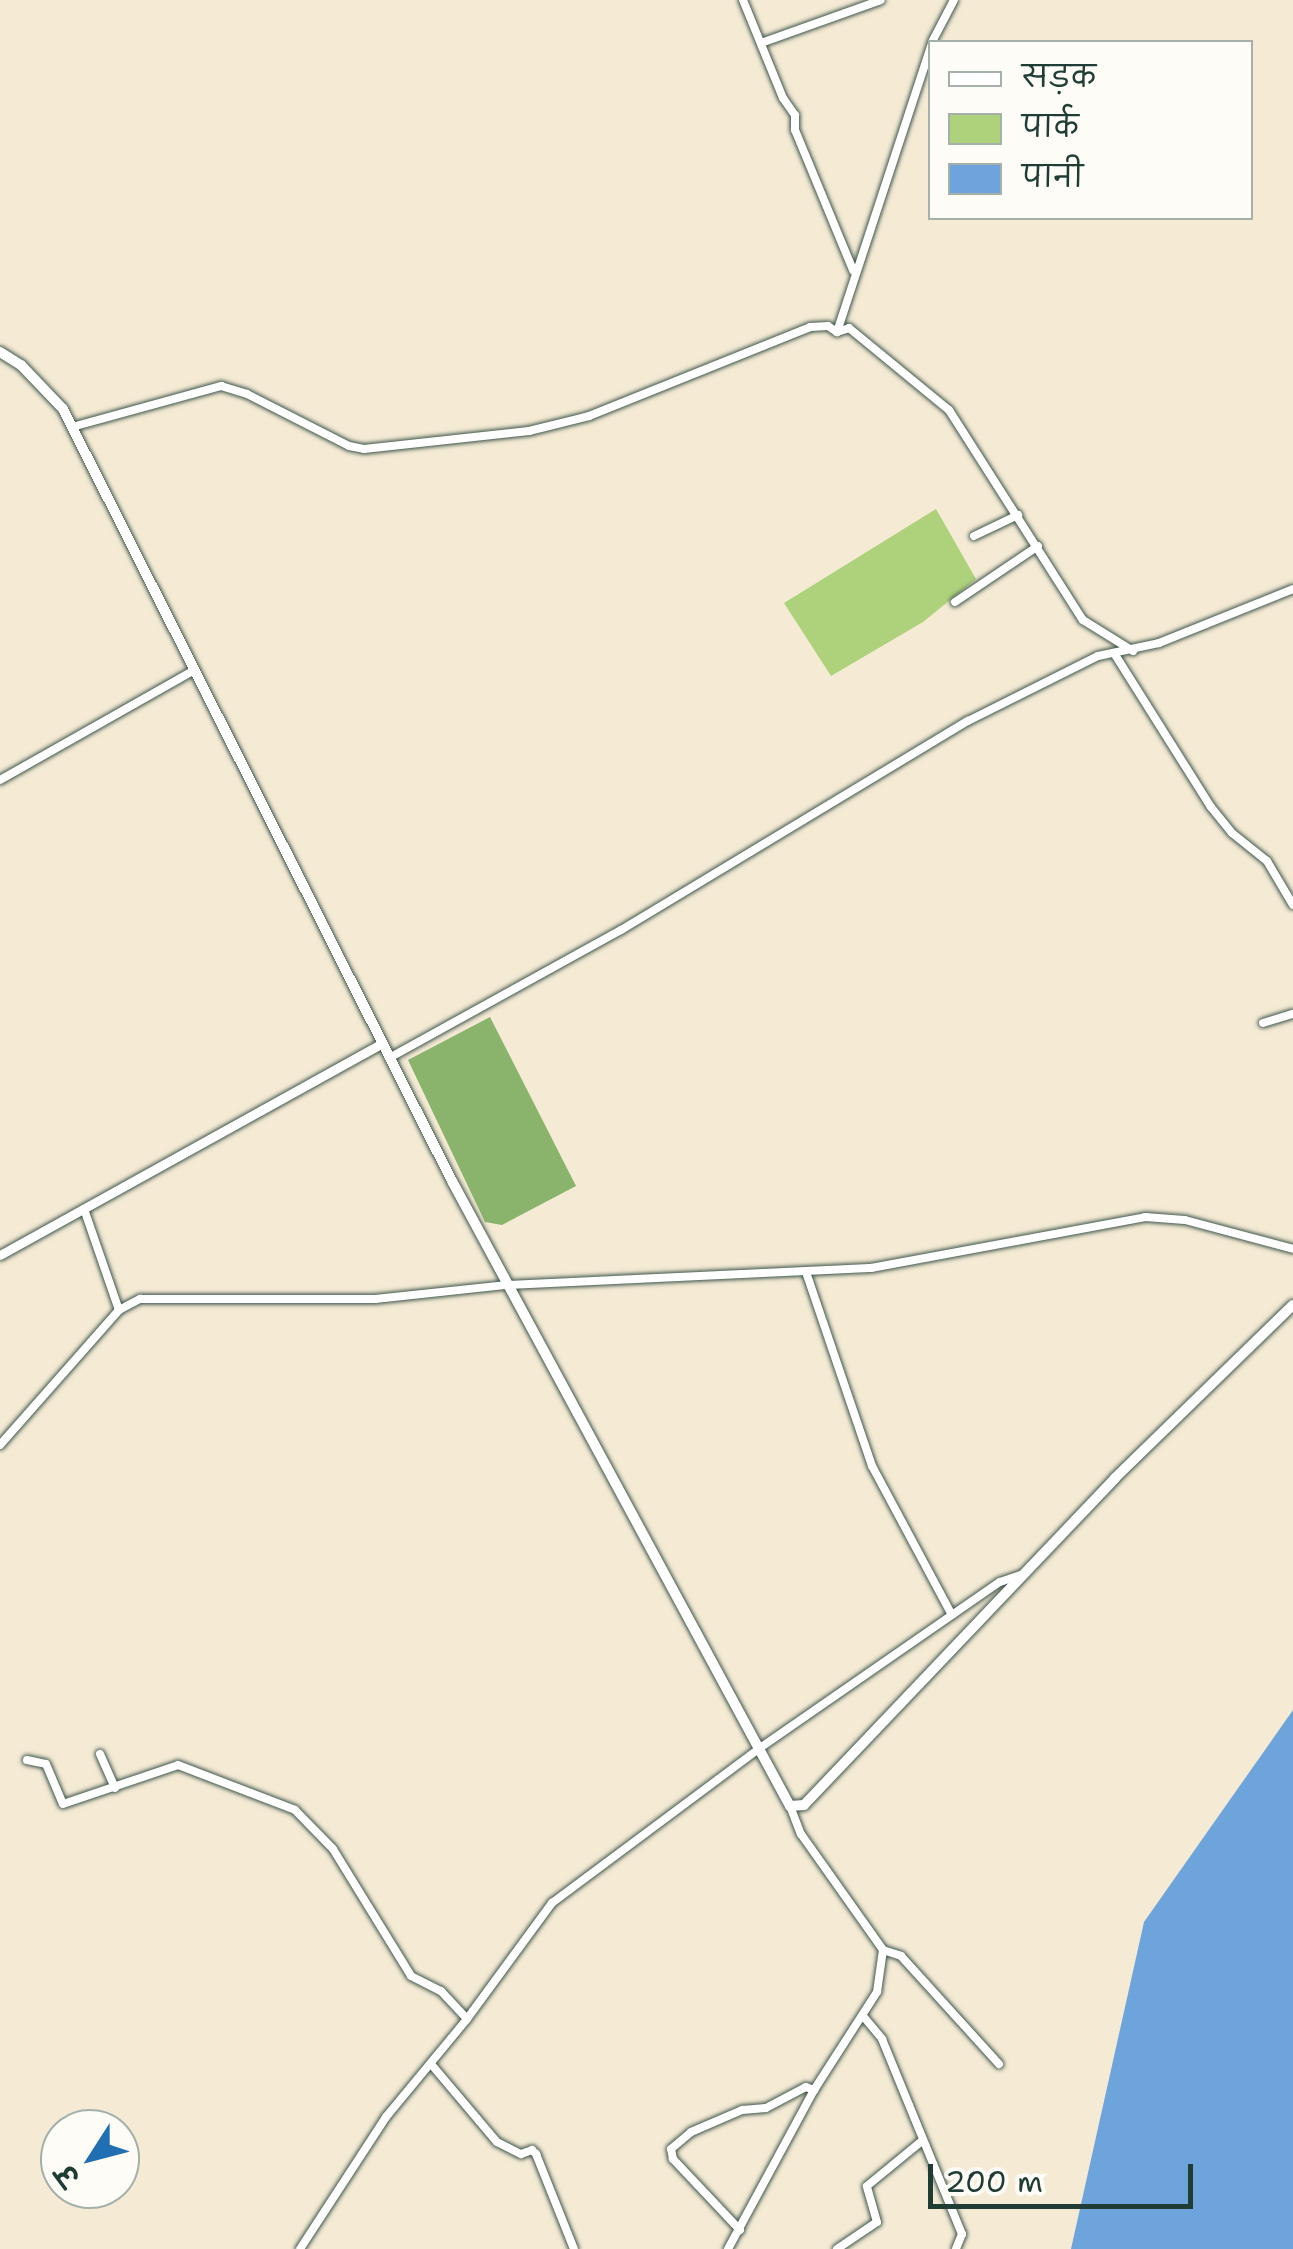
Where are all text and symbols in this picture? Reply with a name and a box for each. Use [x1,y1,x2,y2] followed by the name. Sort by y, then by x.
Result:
[928,40,1253,220] legend
[1022,56,1096,97] text: सड़क
[1022,106,1079,147] text: पार्क
[1022,156,1083,197] text: पानी
[40,2109,140,2209] north arrow
[933,2144,1198,2206] scale bar
[46,2157,88,2194] text: उ
[945,2161,1043,2202] text: 200 m

